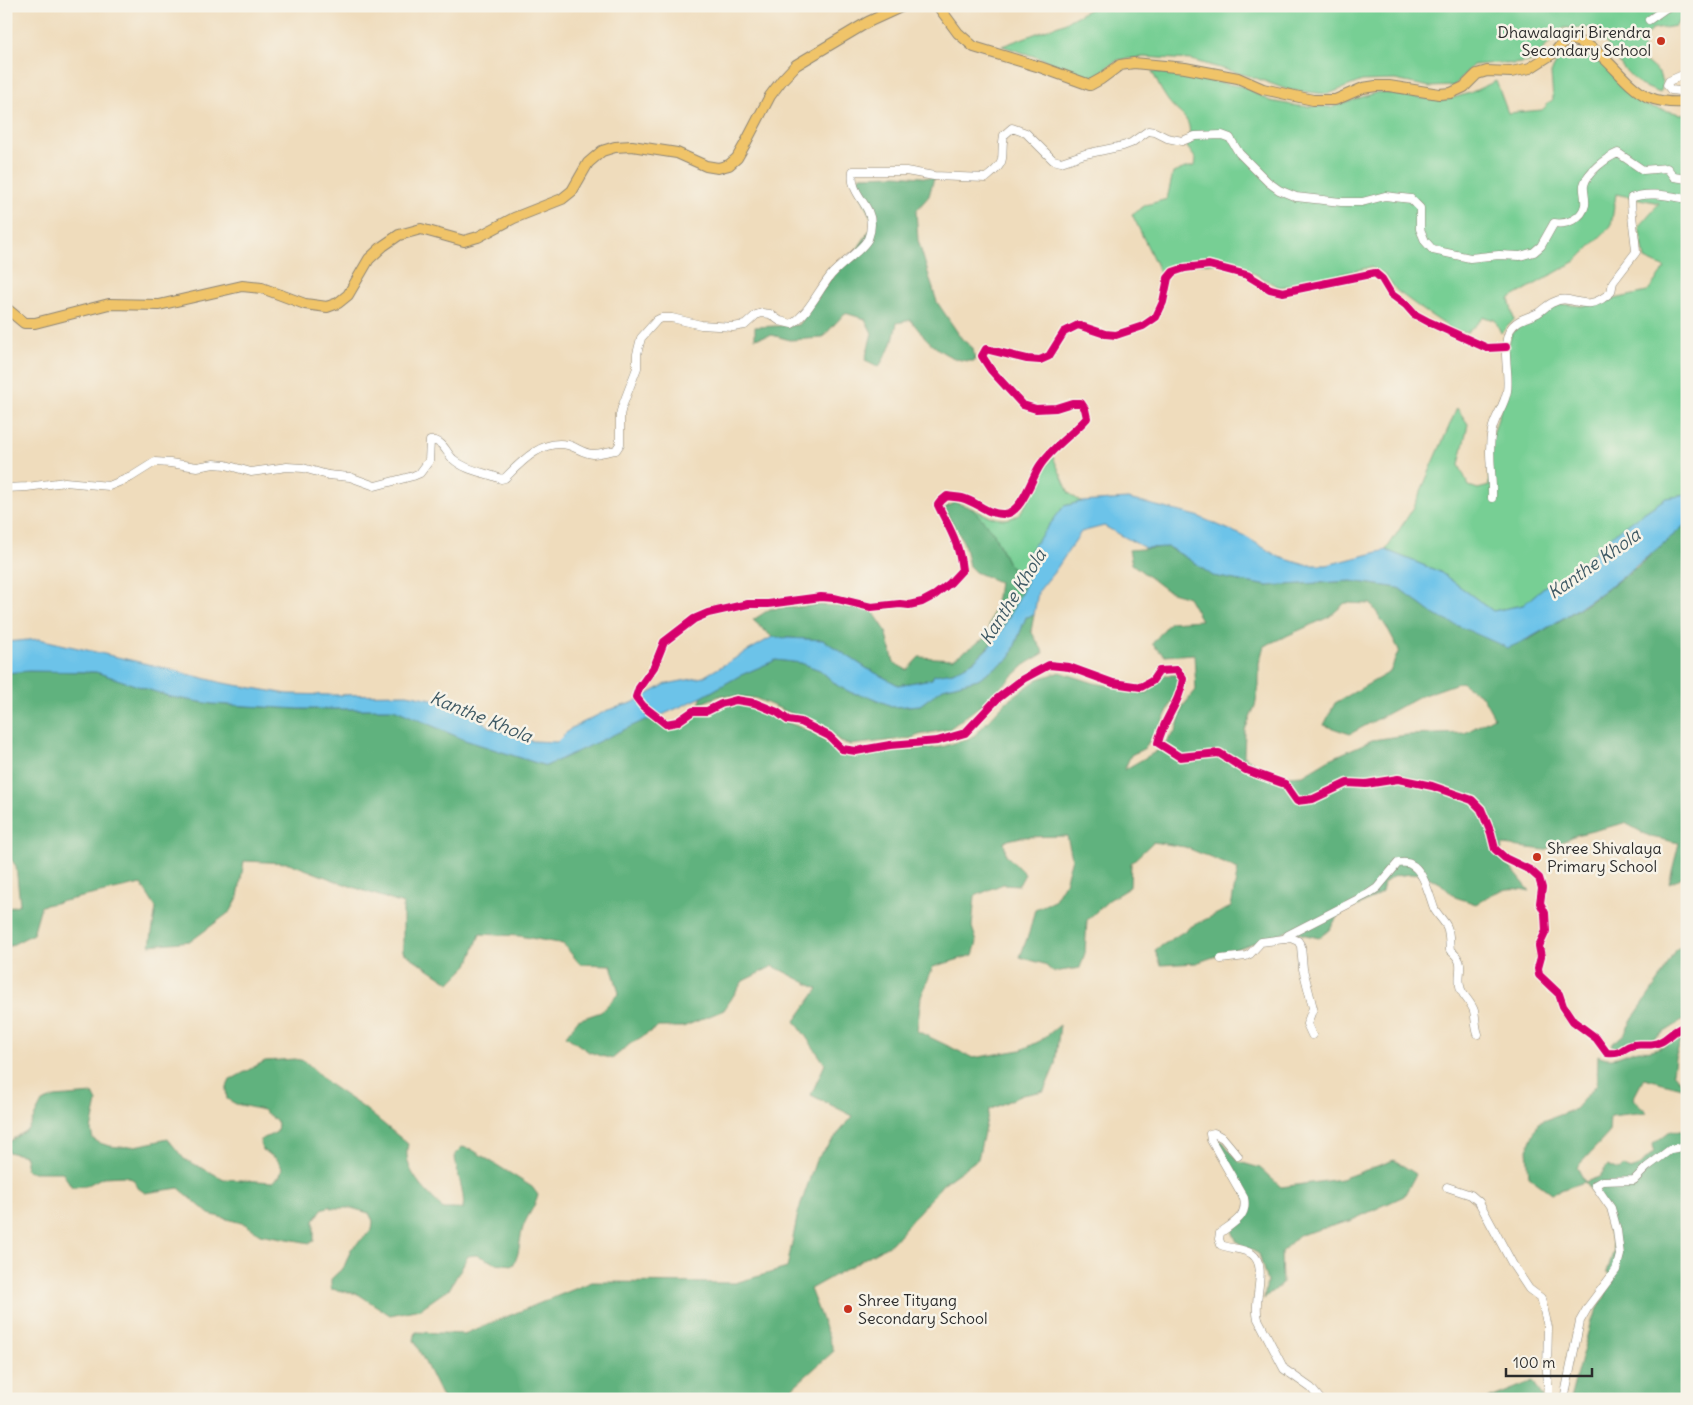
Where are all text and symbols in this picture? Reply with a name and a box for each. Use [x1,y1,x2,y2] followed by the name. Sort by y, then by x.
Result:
[1498,22,1651,60] place label: Dhawalagiri Birendra Secondary School
[1655,35,1667,47] marker: Dhawalagiri Birendra Secondary School
[1543,522,1646,604] water label: Kanthe Khola
[974,543,1052,649] water label: Kanthe Khola
[427,686,537,748] water label: Kanthe Khola
[1547,838,1662,876] place label: Shree Shivalaya Primary School
[1531,851,1543,863] marker: Shree Shivalaya Primary School
[858,1290,988,1328] place label: Shree Tityang Secondary School
[842,1303,854,1315] marker: Shree Tityang Secondary School
[1506,1345,1592,1377] scale bar
[1513,1353,1555,1372] text: 100 m

